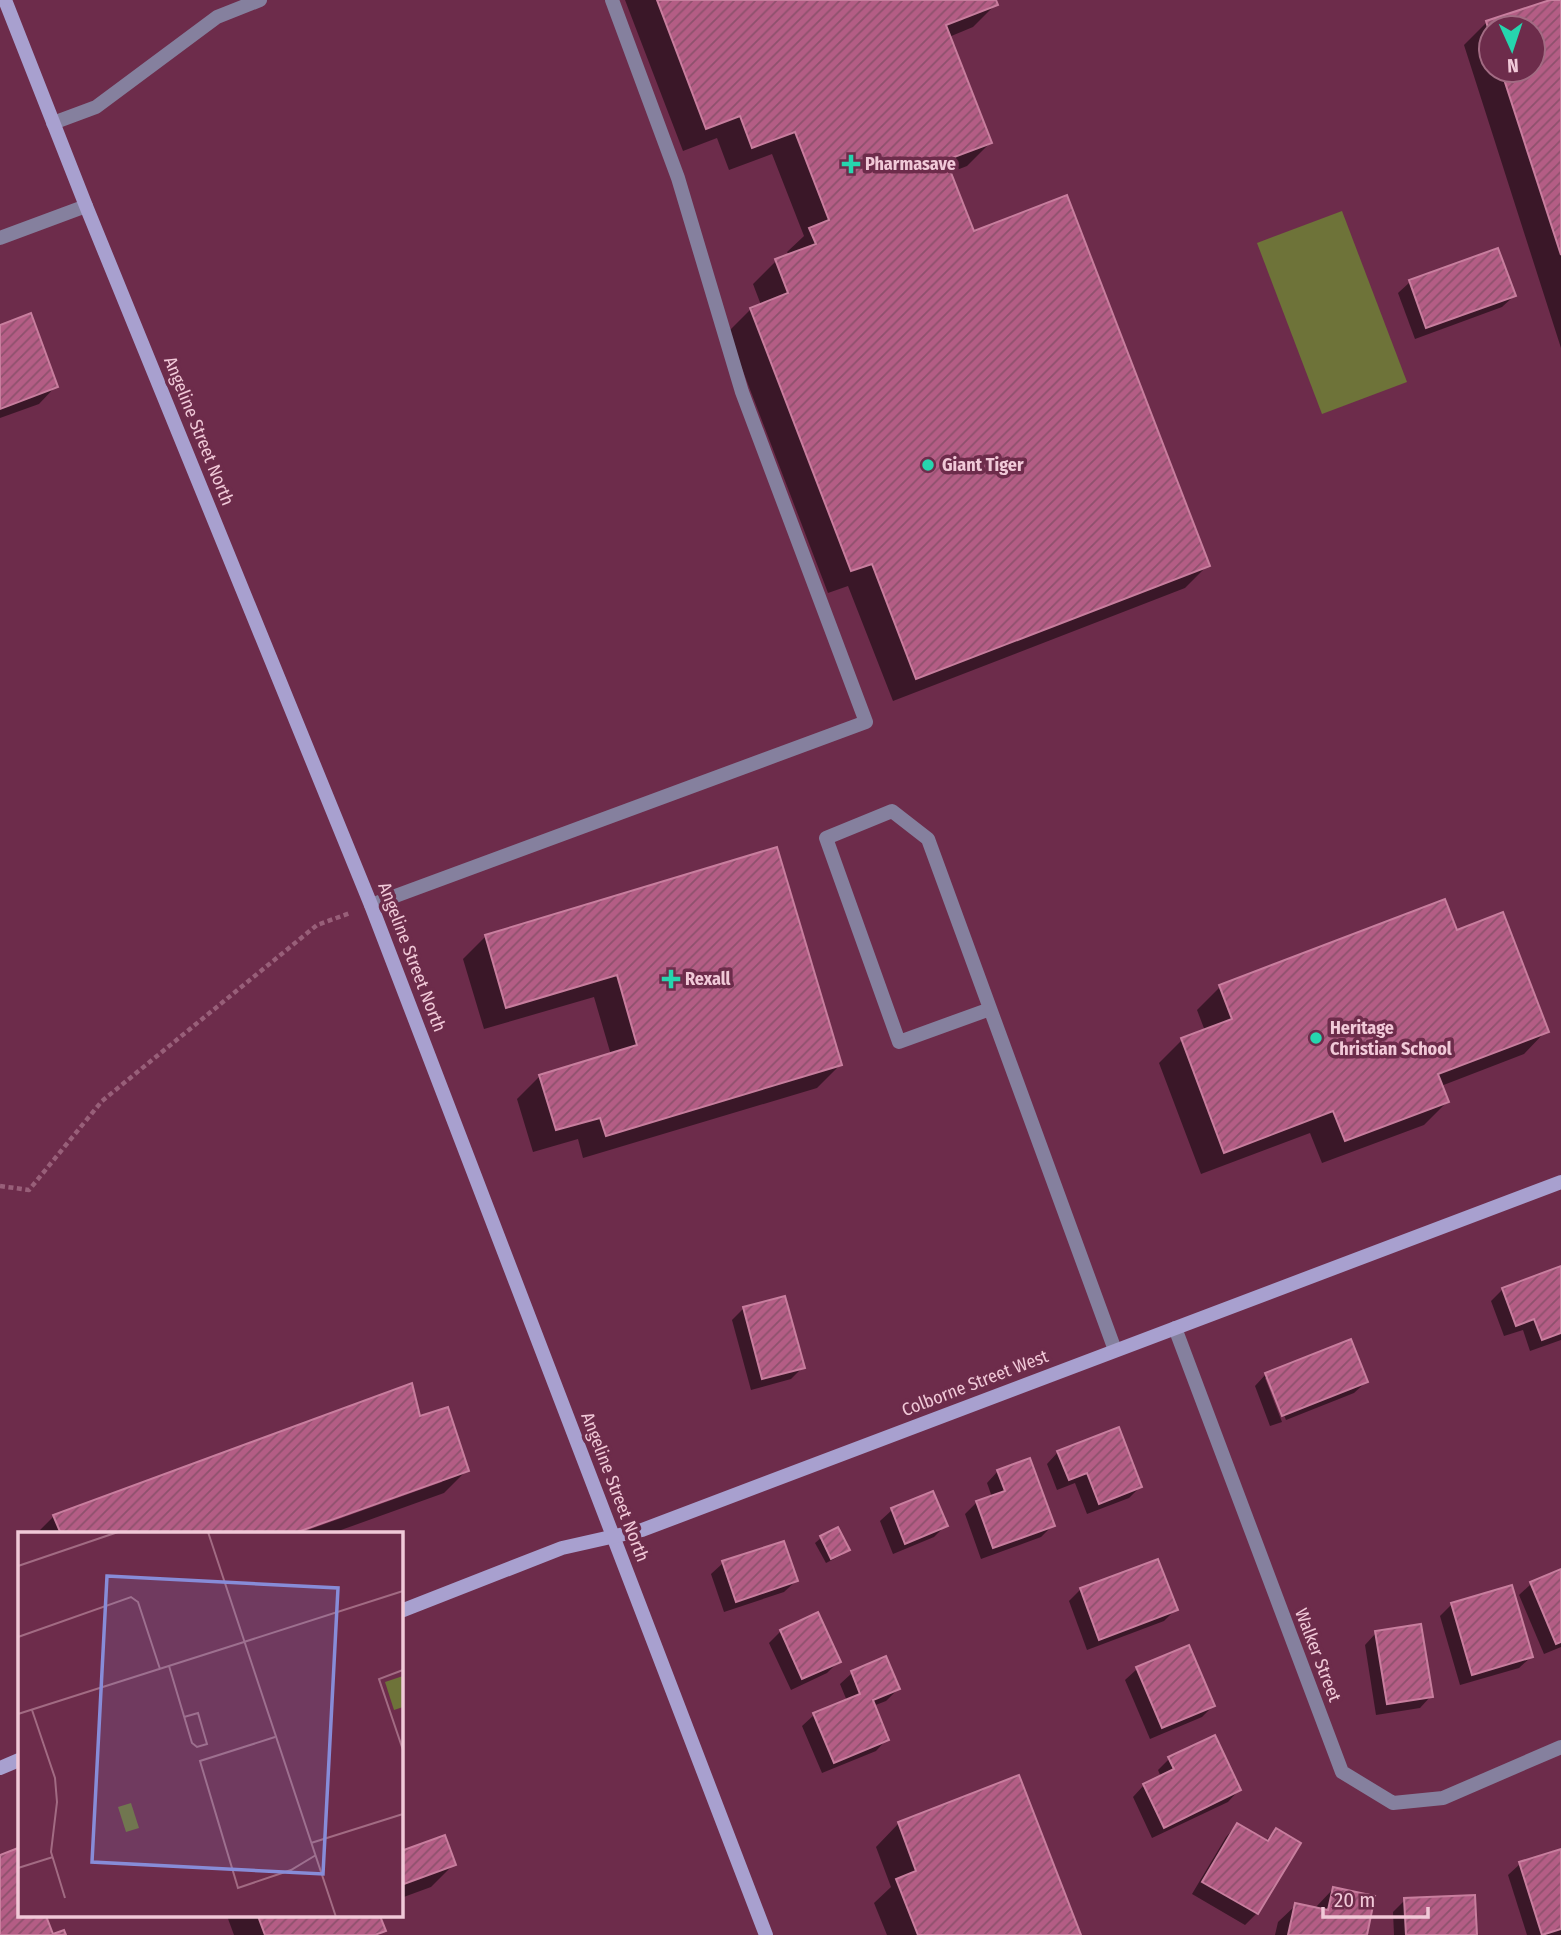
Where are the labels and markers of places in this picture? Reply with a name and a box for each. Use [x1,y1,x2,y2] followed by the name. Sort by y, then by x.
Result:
[865,153,956,175] place label: Pharmasave
[843,156,859,172] marker: Pharmasave
[942,454,1024,476] place label: Giant Tiger
[920,457,936,473] marker: Giant Tiger
[685,968,731,990] place label: Rexall
[663,971,679,987] marker: Rexall
[1330,1017,1452,1060] place label: Heritage Christian School
[1308,1030,1324,1046] marker: Heritage Christian School

